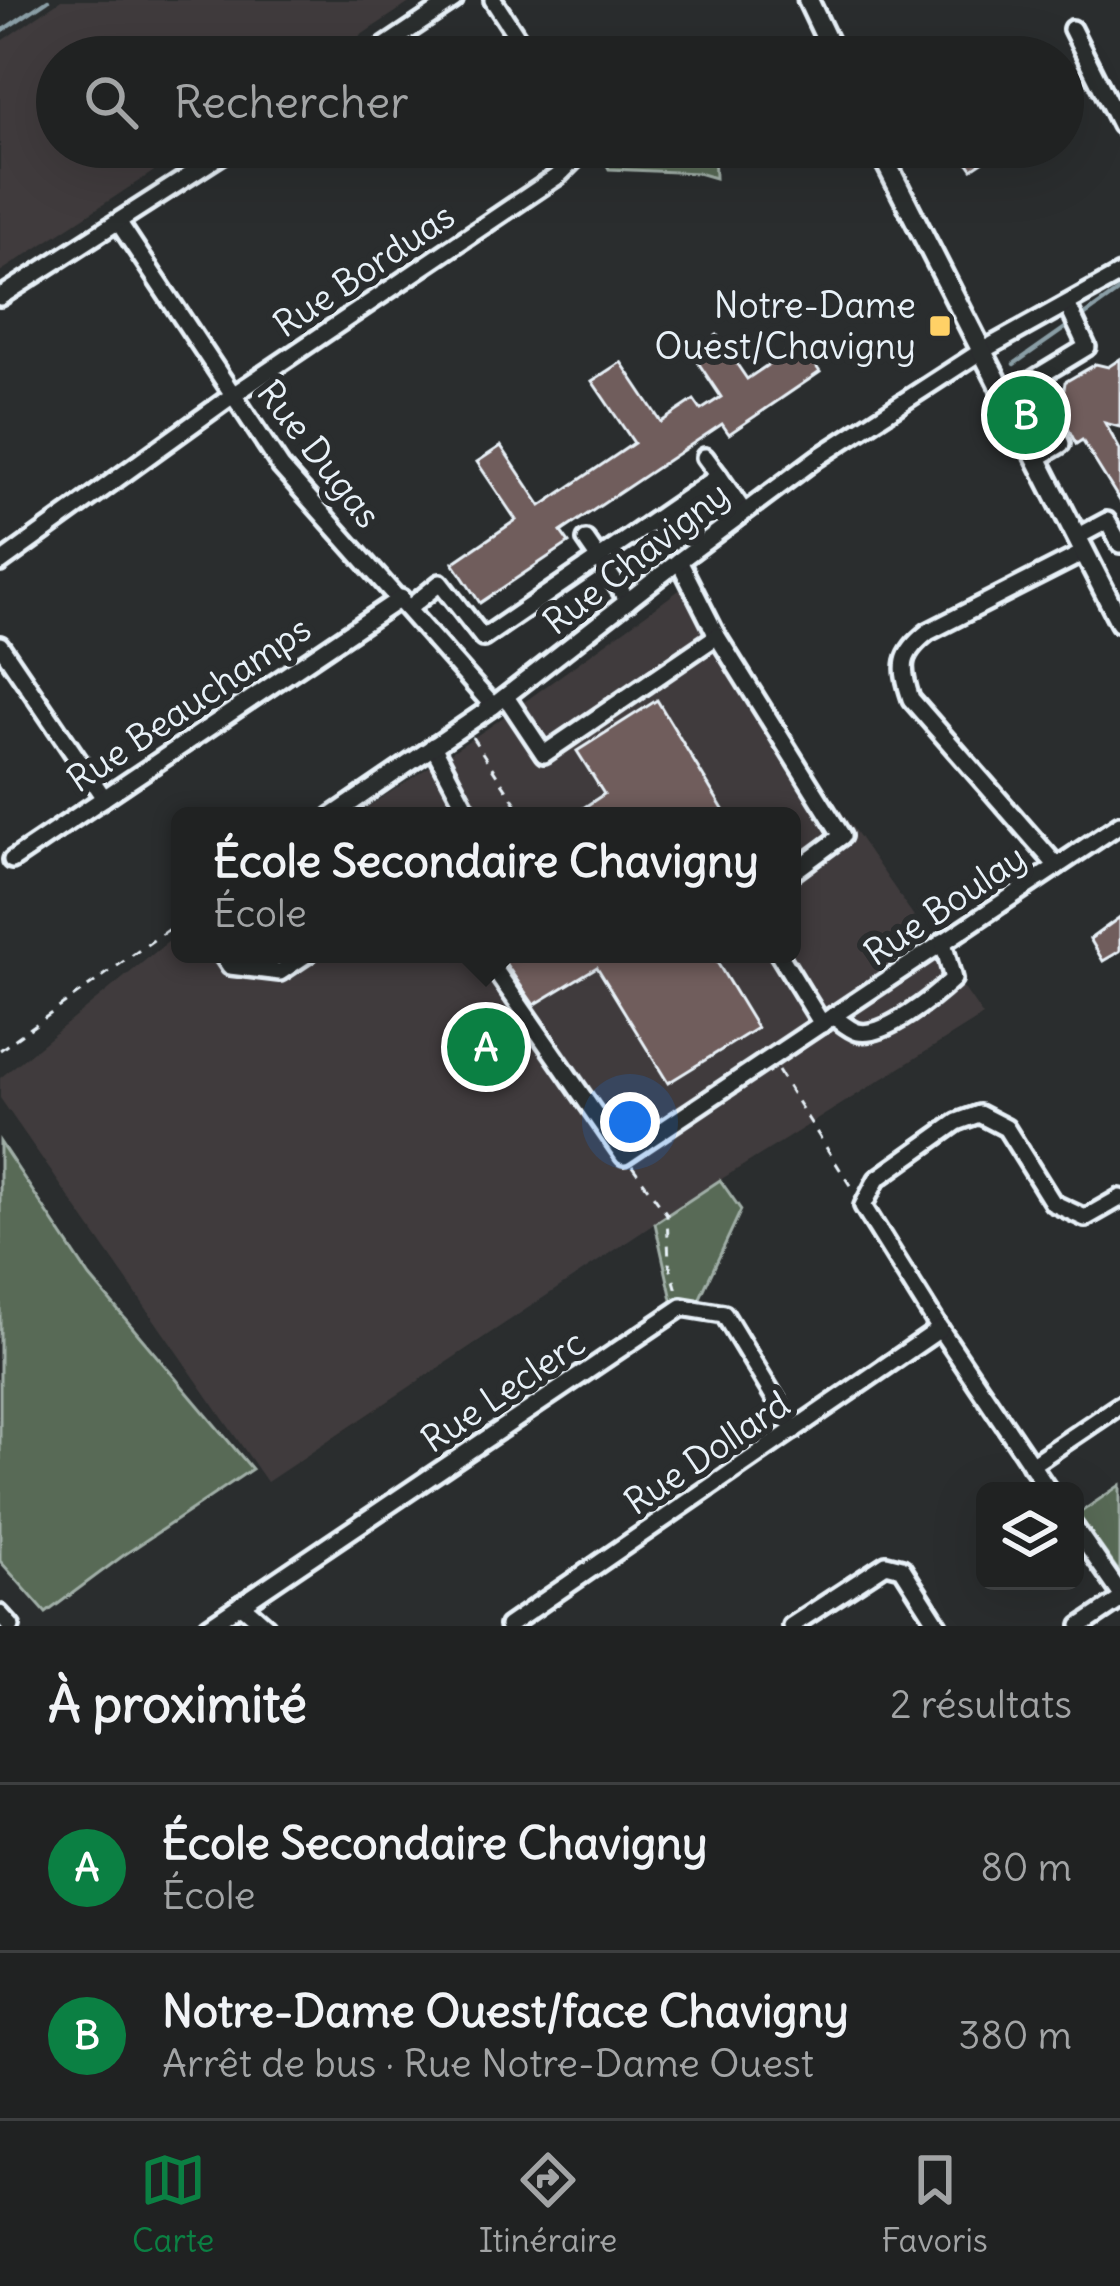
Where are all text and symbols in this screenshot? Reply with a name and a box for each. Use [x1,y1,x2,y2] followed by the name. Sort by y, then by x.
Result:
[36,36,1084,168] search box
[78,69,144,135] icon: search
[174,74,409,130] text: Rechercher
[265,193,463,347] street label: Rue Borduas
[655,283,916,369] place label: Notre-Dame Ouest/Chavigny
[927,313,953,339] marker: Notre-Dame Ouest/Chavigny
[987,370,1065,460] pin: B
[247,371,391,537] street label: Rue Dugas
[534,472,738,644] street label: Rue Chavigny
[59,606,319,802] street label: Rue Beauchamps
[171,807,801,963] popup
[213,833,759,889] text: École Secondaire Chavigny
[856,835,1034,975] street label: Rue Boulay
[213,889,307,938] text: École
[447,1002,525,1092] pin: A
[600,1092,660,1152] your location
[413,1320,593,1462] street label: Rue Leclerc
[616,1381,798,1525] street label: Rue Dollard
[976,1482,1084,1590] map controls
[976,1482,1084,1590] button: layers
[48,1672,307,1736] text: À proximité
[890,1680,1072,1729] text: 2 résultats
[162,1815,708,1871] text: École Secondaire Chavigny
[74,1843,100,1892] text: A
[980,1843,1072,1892] text: 80 m
[162,1871,255,1920] text: École
[162,1983,849,2039] text: Notre-Dame Ouest/face Chavigny
[74,2011,100,2060] text: B
[958,2011,1072,2060] text: 380 m
[162,2039,814,2088] text: Arrêt de bus · Rue Notre-Dame Ouest
[132,2147,214,2261] tab: Carte
[479,2147,617,2261] tab: Itinéraire
[881,2147,988,2261] tab: Favoris

